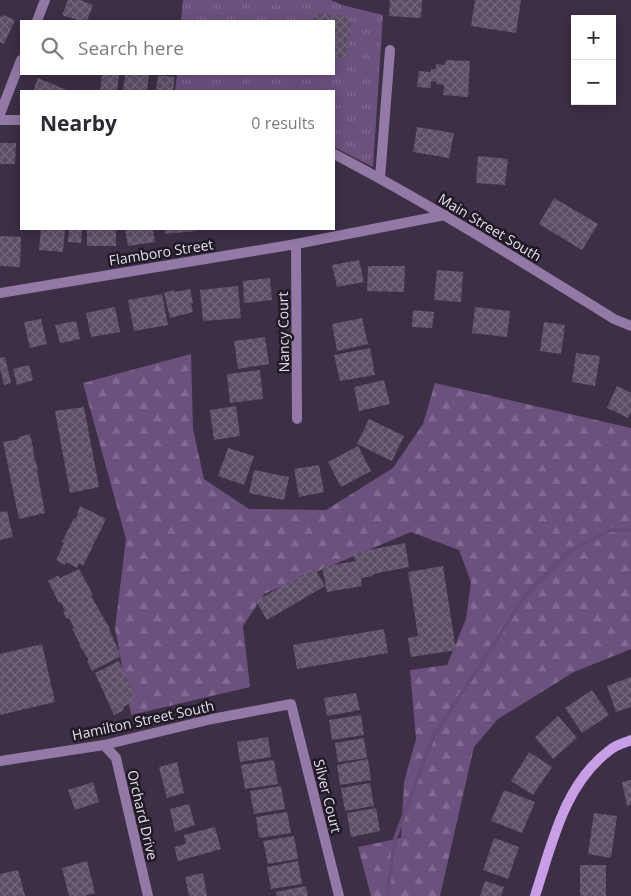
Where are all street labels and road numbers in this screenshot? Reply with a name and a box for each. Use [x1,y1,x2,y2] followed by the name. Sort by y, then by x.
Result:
[435,189,545,265] street label: Main Street South
[107,234,215,270] street label: Flamboro Street
[273,291,293,373] street label: Nancy Court
[70,696,216,744] street label: Hamilton Street South
[310,757,346,835] street label: Silver Court
[123,768,163,862] street label: Orchard Drive

